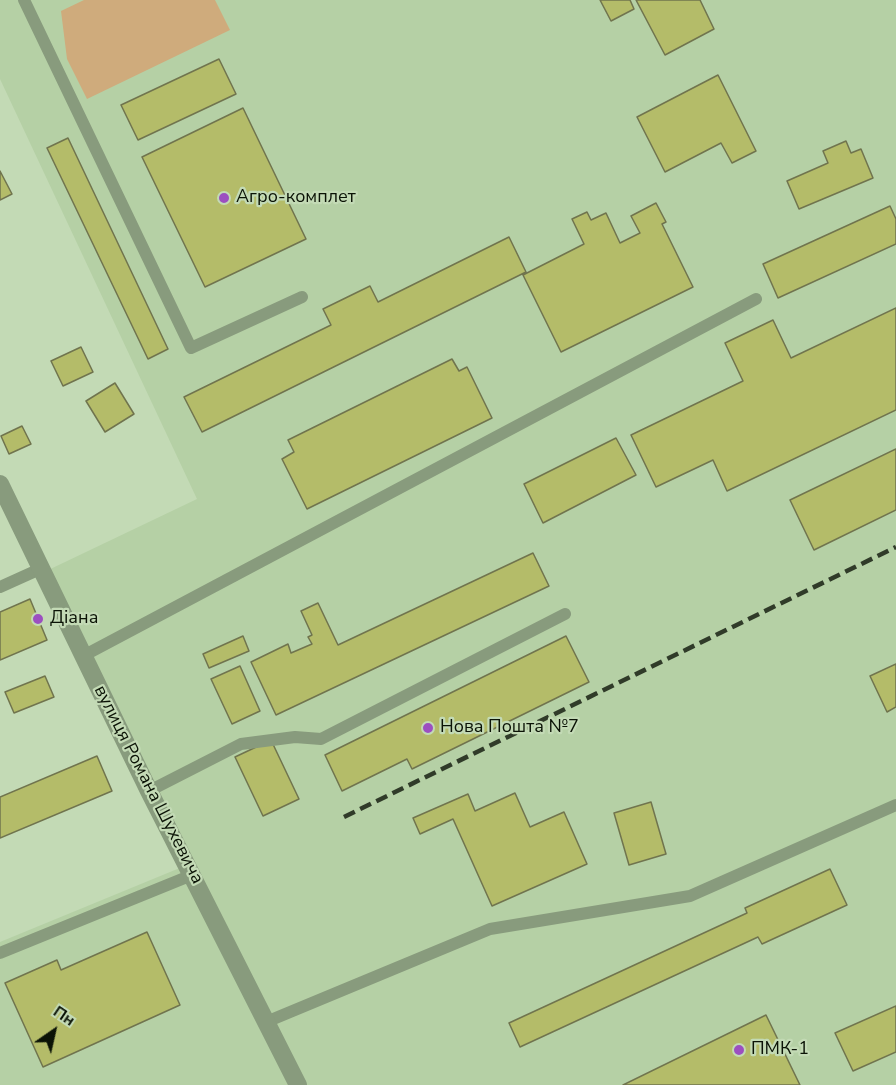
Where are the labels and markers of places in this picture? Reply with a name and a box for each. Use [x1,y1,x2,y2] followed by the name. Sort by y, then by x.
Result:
[236,187,356,209] place label: Агро-комплет
[217,191,231,205] marker: Агро-комплет
[50,608,98,630] place label: Діана
[31,612,45,626] marker: Діана
[440,717,579,739] place label: Нова Пошта №7
[421,721,435,735] marker: Нова Пошта №7
[751,1039,809,1061] place label: ПМК-1
[732,1043,746,1057] marker: ПМК-1

